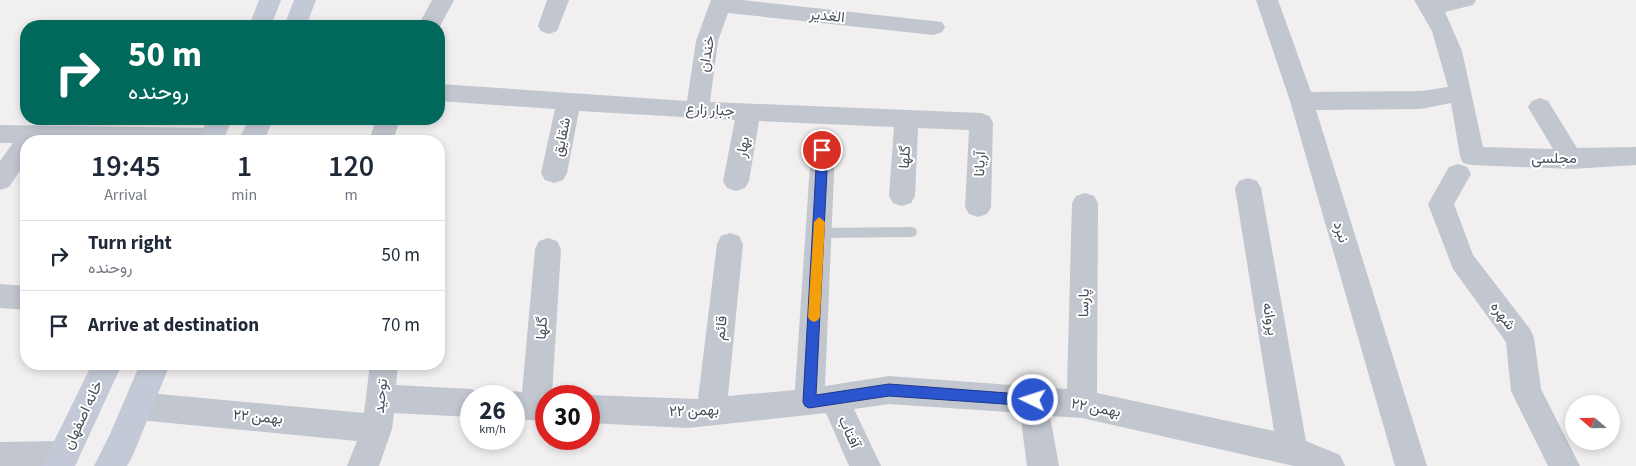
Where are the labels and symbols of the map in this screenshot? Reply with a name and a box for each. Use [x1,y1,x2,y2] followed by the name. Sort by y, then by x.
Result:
[807,4,846,28] street label: الغدیر
[693,34,721,74] street label: خندان
[685,98,735,122] street label: جبار زارع
[548,115,576,158] street label: شقایق
[801,129,843,171] pin
[731,135,755,160] street label: بهار
[894,145,916,169] street label: گلها
[1531,148,1577,169] street label: مجلسی
[969,149,991,177] street label: آریانا
[1328,219,1354,245] street label: نبرد
[1073,289,1095,317] street label: پارسا
[1485,297,1521,335] street label: شهره
[1257,301,1283,337] street label: پروانه
[709,314,733,341] street label: قائم
[531,316,553,340] street label: گلها
[1006,373,1058,425] position arrow
[58,377,108,453] street label: خانه اصفهان
[369,377,393,414] street label: توحید
[535,385,600,450] speed limit sign: 30
[1070,393,1122,423] street label: ۲۲ بهمن
[1565,395,1620,450] north arrow
[669,400,719,422] street label: ۲۲ بهمن
[232,404,284,430] street label: ۲۲ بهمن
[833,413,866,453] street label: آفتاب

